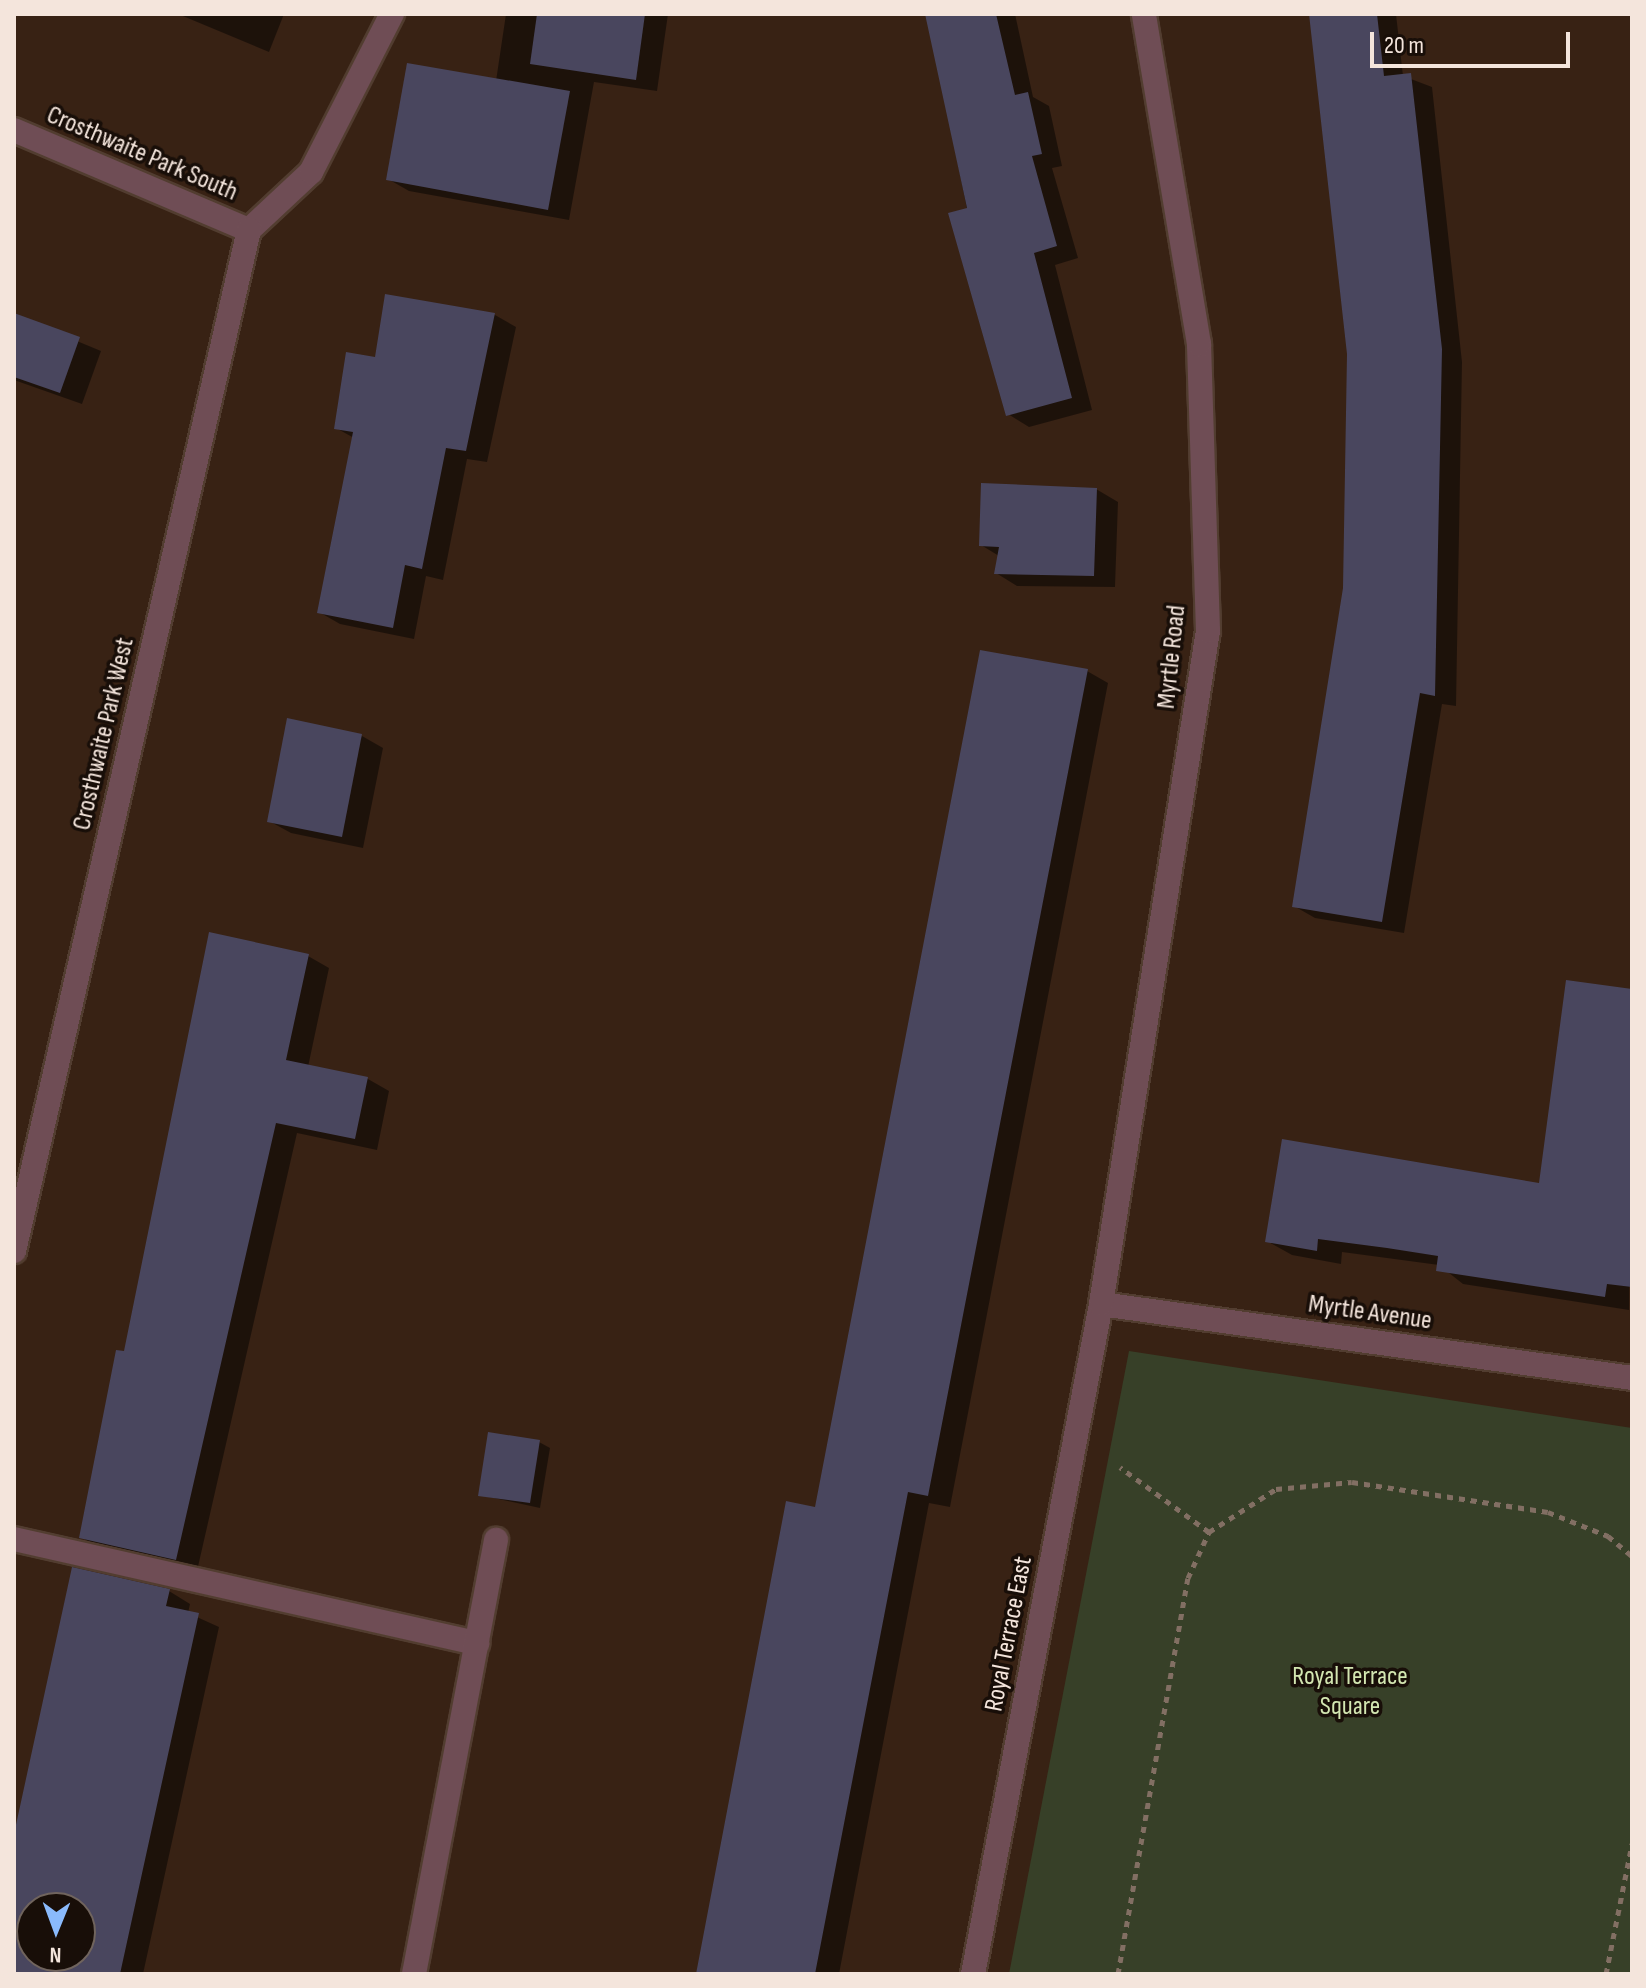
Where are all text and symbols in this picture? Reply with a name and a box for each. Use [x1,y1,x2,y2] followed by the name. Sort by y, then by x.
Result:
[1374,16,1574,66] scale bar
[1384,31,1424,60] text: 20 m
[42,100,242,208] street label: Crosthwaite Park South
[1151,604,1193,710] street label: Myrtle Road
[67,635,141,833] street label: Crosthwaite Park West
[1306,1289,1434,1337] street label: Myrtle Avenue
[979,1554,1039,1714] street label: Royal Terrace East
[1292,1661,1408,1722] park label: Royal Terrace Square
[16,1892,96,1972] north arrow
[49,1941,62,1968] text: N

